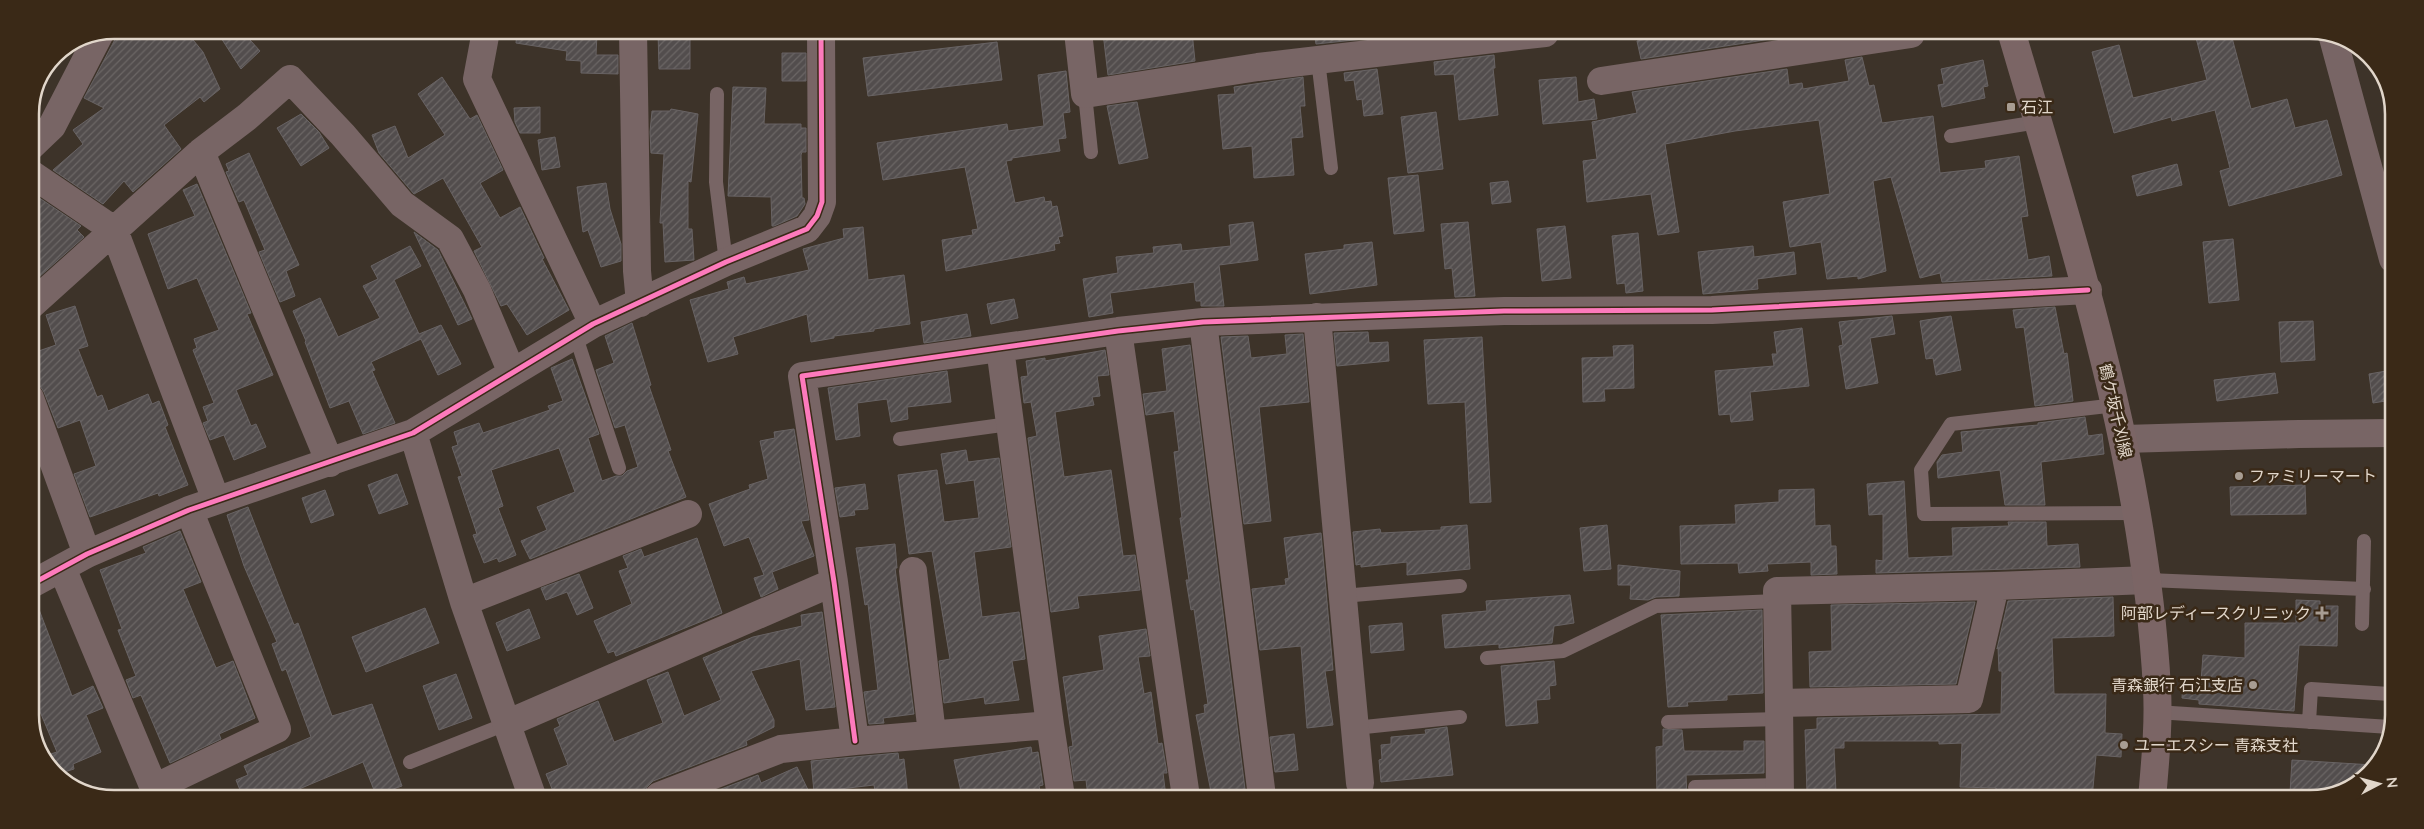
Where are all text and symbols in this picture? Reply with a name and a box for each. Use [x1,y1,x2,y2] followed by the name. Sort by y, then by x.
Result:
[2021,97,2053,116] place label: 石江
[2005,101,2017,113] marker: 石江
[2096,362,2137,460] street label: 鶴ケ坂千刈線
[2249,466,2377,485] place label: ファミリーマート
[2233,470,2245,482] marker: ファミリーマート
[2121,603,2311,622] place label: 阿部レディースクリニック
[2315,606,2329,620] marker: 阿部レディースクリニック
[2111,675,2243,694] place label: 青森銀行 石江支店
[2247,679,2259,691] marker: 青森銀行 石江支店
[2134,735,2298,754] place label: ユーエスシー 青森支社
[2118,739,2130,751] marker: ユーエスシー 青森支社
[2354,759,2404,809] north arrow
[2383,776,2401,789] text: N

